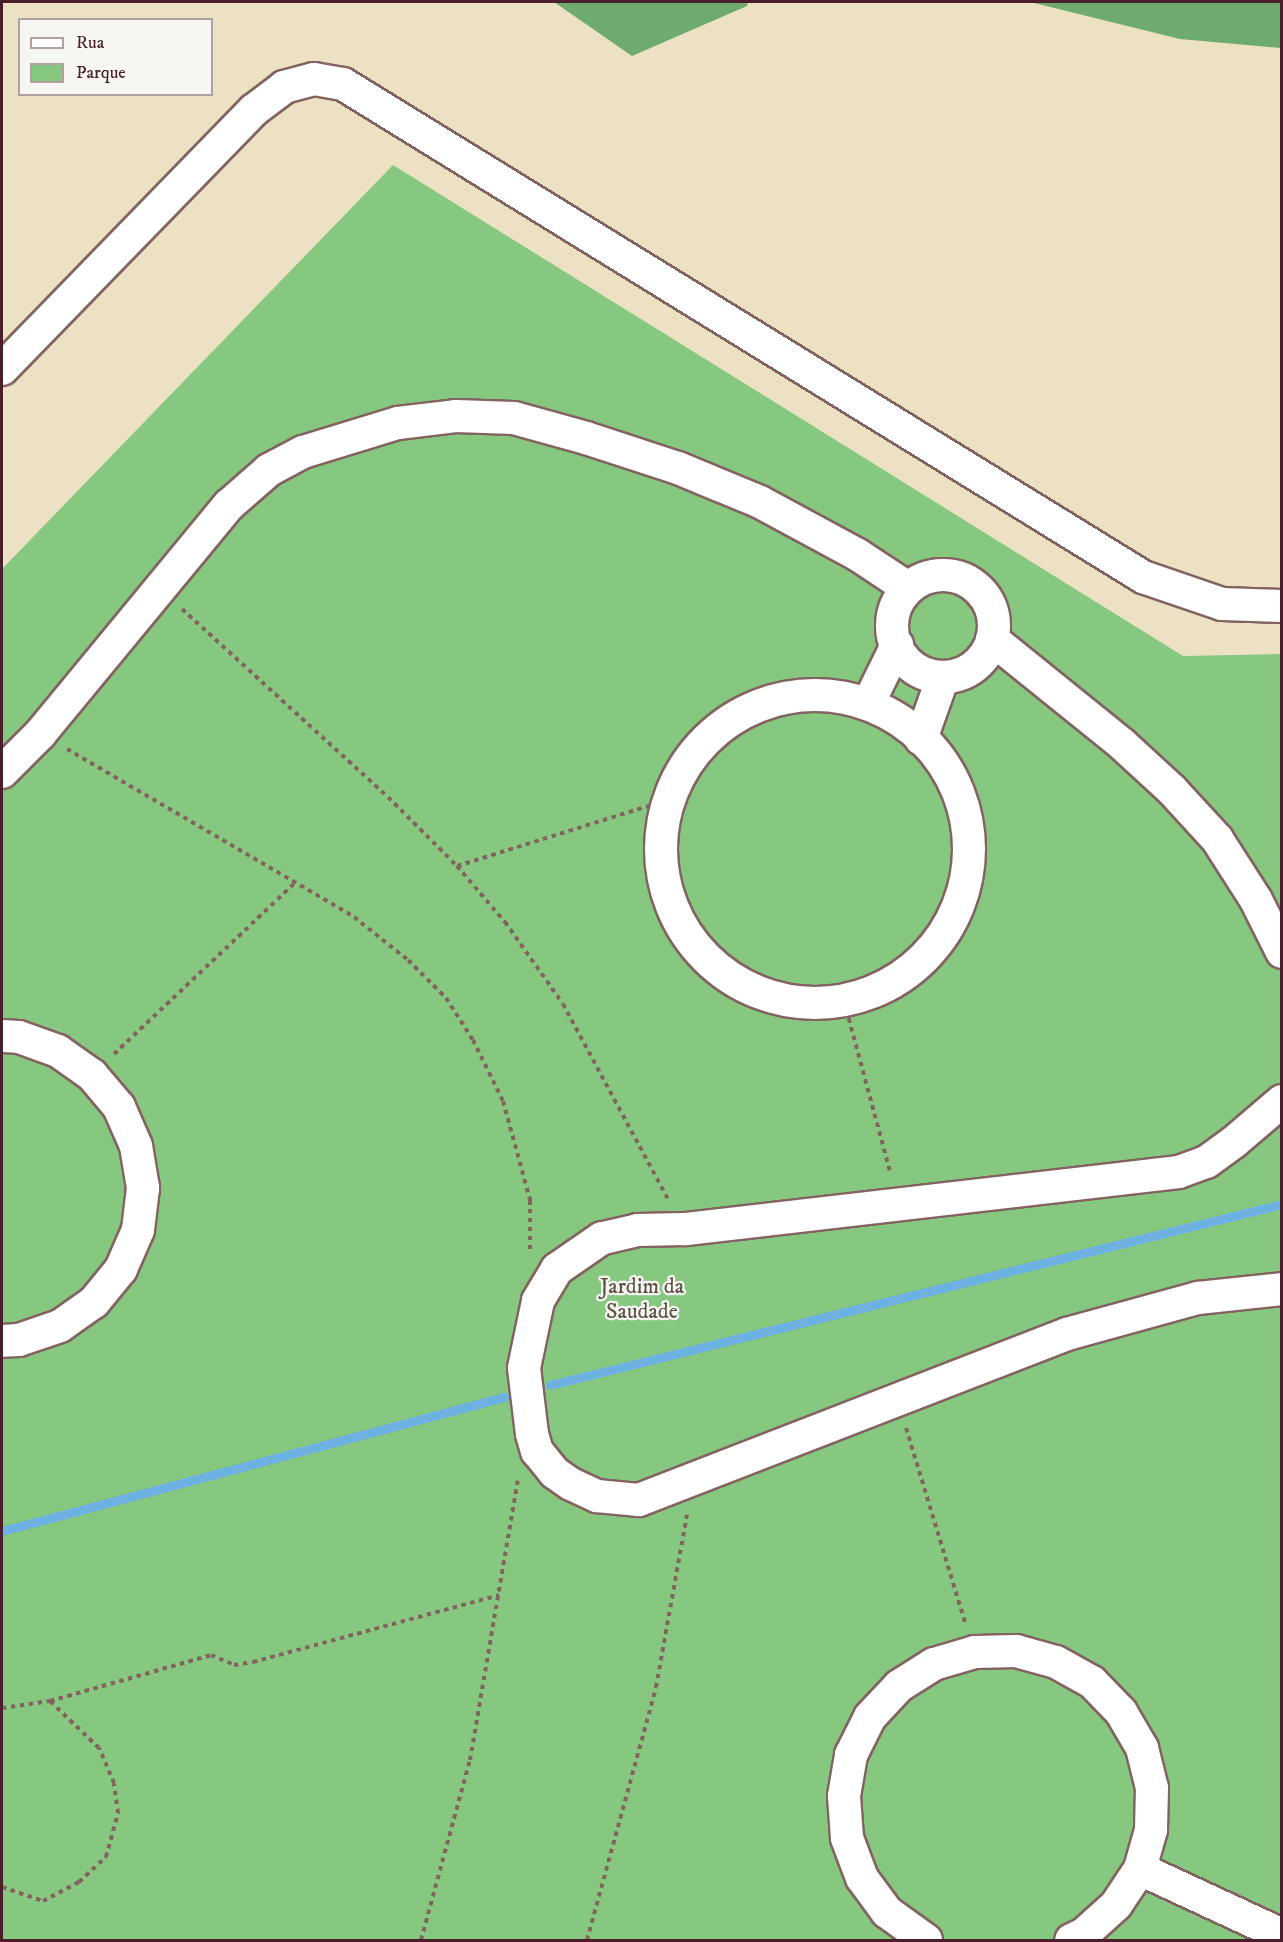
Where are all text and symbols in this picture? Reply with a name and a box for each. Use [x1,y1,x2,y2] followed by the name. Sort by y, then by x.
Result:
[18,18,213,96] legend
[76,32,104,54] text: Rua
[76,62,126,84] text: Parque
[600,1273,684,1324] park label: Jardim da Saudade

